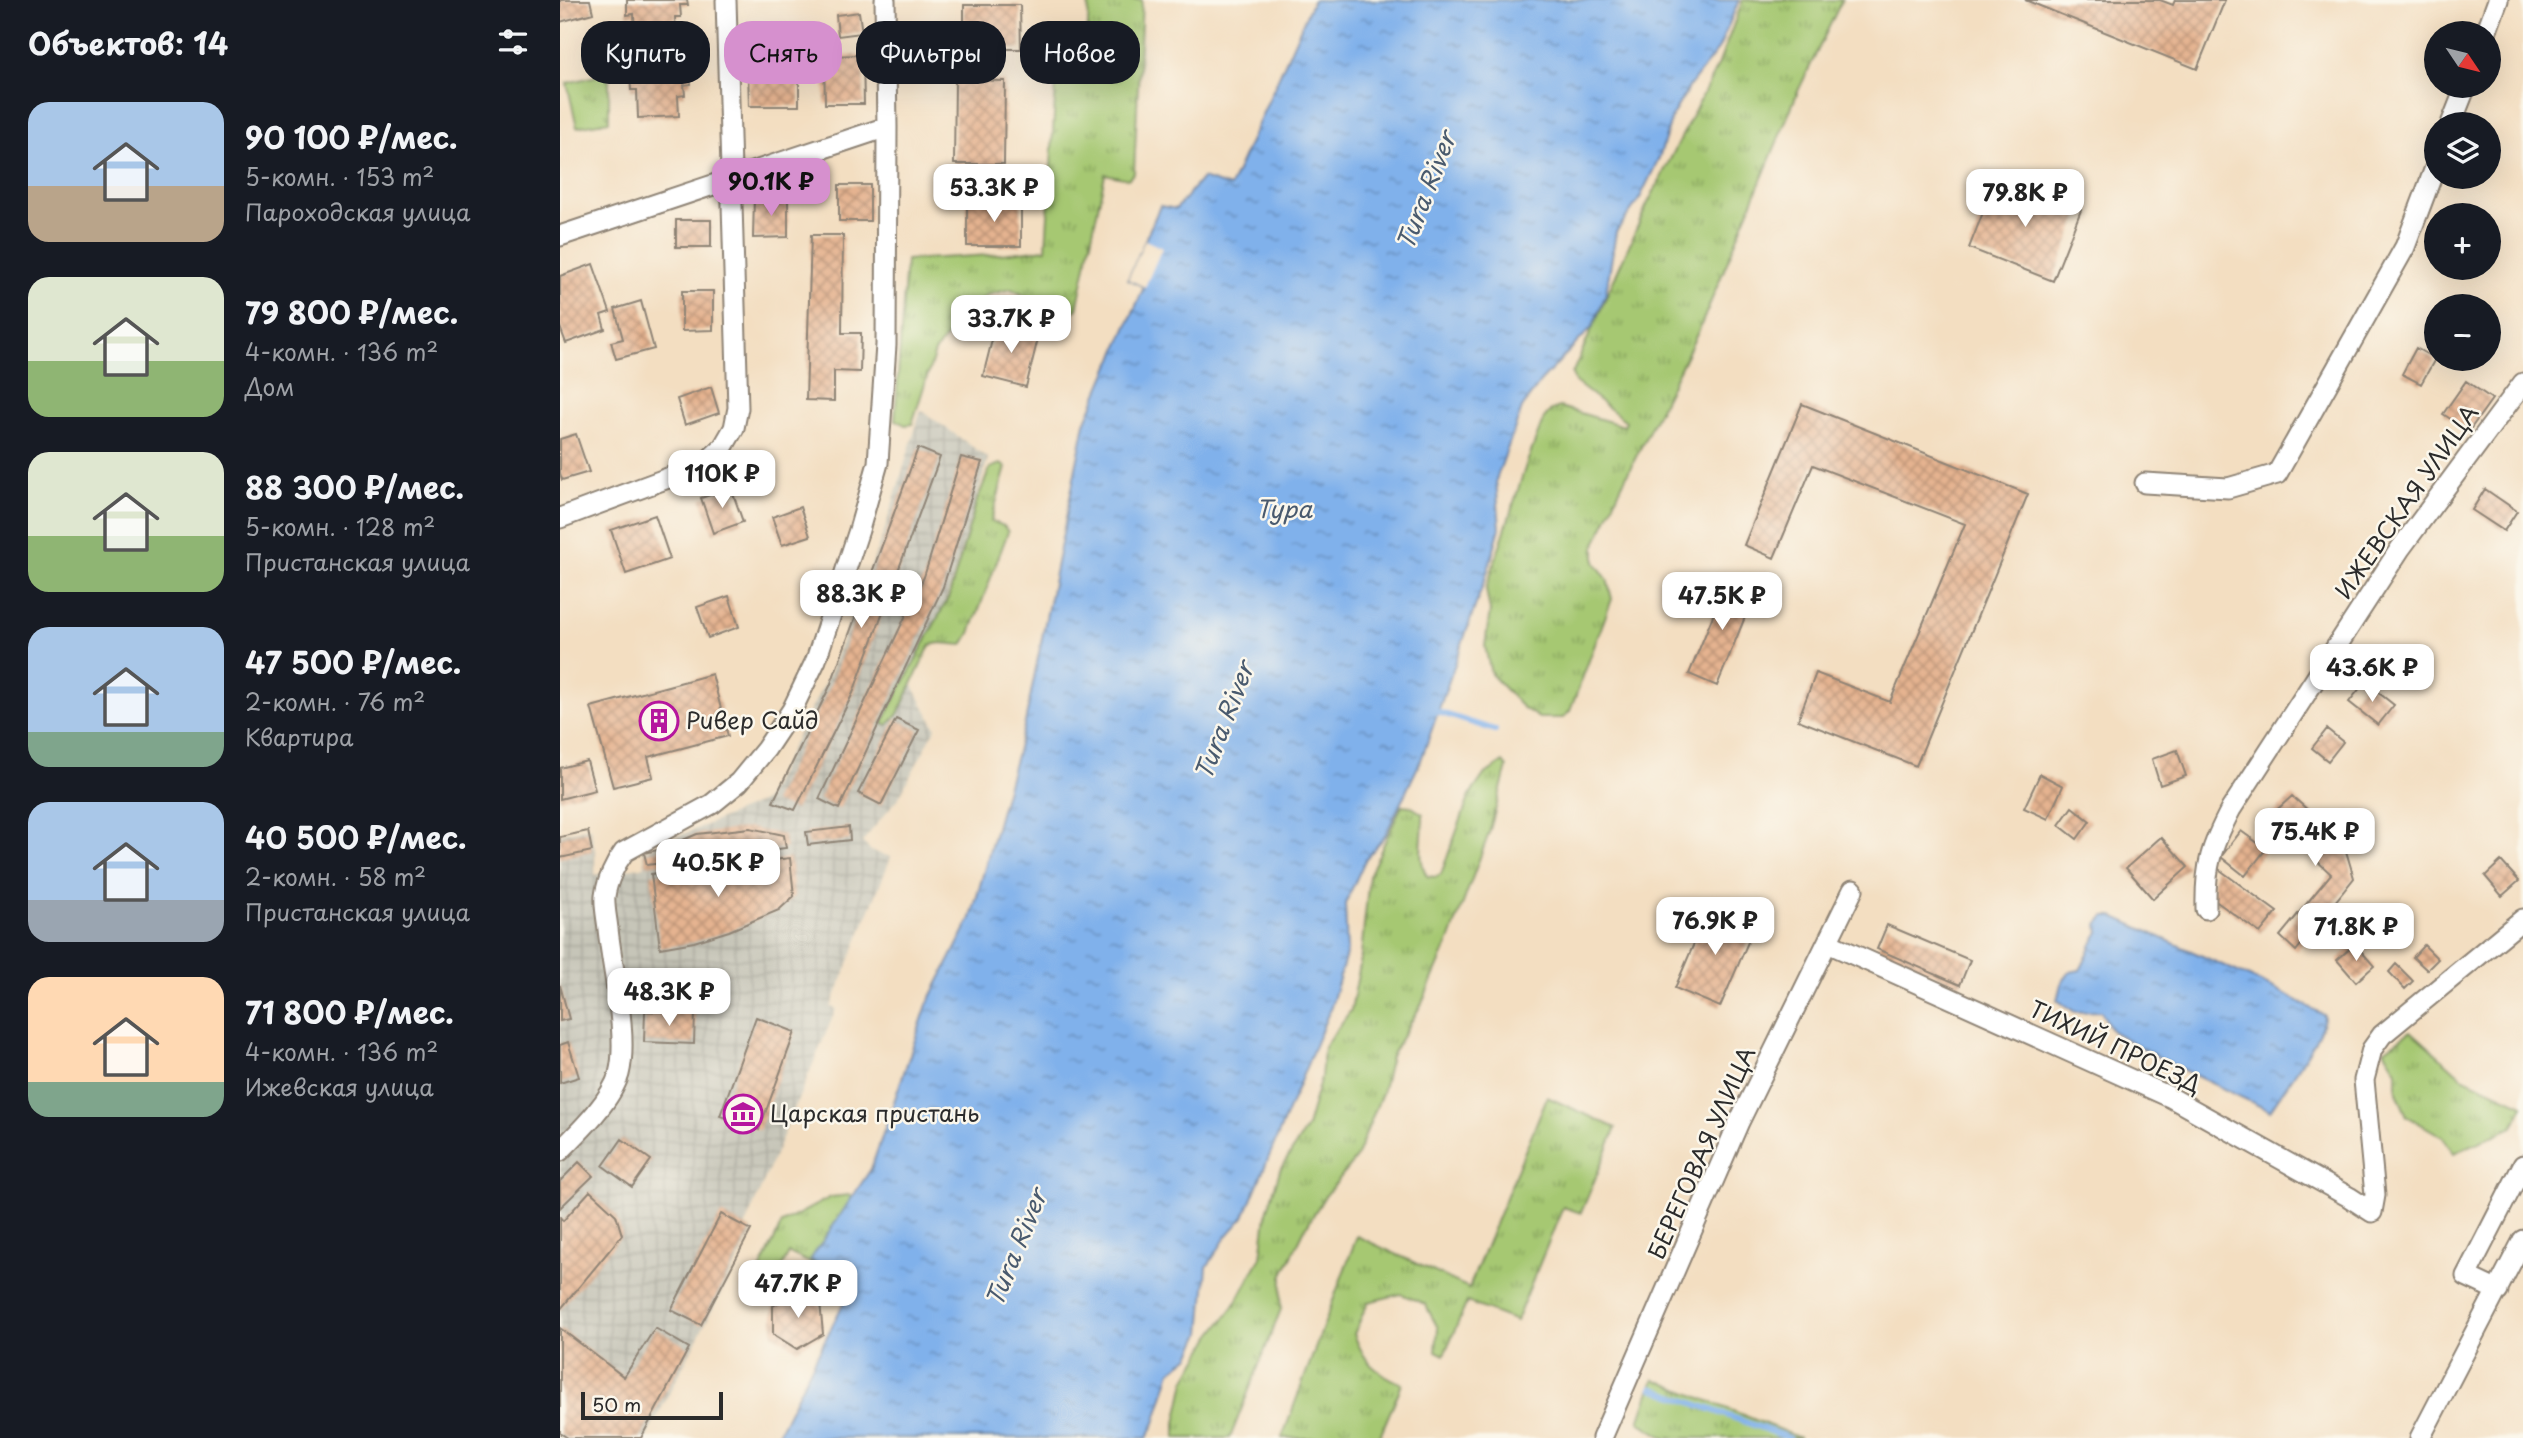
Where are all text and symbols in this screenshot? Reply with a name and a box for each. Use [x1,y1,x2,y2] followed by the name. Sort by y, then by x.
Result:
[28,20,228,65] text: Объектов: 14
[581,21,710,84] chip: Купить
[724,21,842,84] chip: Снять
[856,21,1006,84] chip: Фильтры
[1020,21,1140,84] chip: Новое
[2424,21,2501,98] north arrow
[2424,21,2501,371] map controls
[494,23,532,61] icon: filters
[2424,112,2501,189] button: layers
[245,114,458,159] text: 90 100 ₽/мес.
[1386,123,1465,254] water label: Tura River
[84,130,168,214] icon: home
[706,158,836,218] pin: 90.1K ₽
[245,159,434,194] text: 5-комн. · 153 m²
[728,163,814,198] text: 90.1K ₽
[929,164,1059,224] pin: 53.3K ₽
[949,169,1039,204] text: 53.3K ₽
[1960,170,2090,229] pin: 79.8K ₽
[1982,174,2068,209] text: 79.8K ₽
[245,194,471,229] text: Пароходская улица
[2424,203,2501,280] button: +
[245,289,458,334] text: 79 800 ₽/мес.
[2424,294,2501,371] button: −
[946,296,1076,355] pin: 33.7K ₽
[967,300,1055,335] text: 33.7K ₽
[84,305,168,389] icon: home
[245,334,438,369] text: 4-комн. · 136 m²
[245,369,294,404] text: Дом
[2325,397,2486,605] street label: ИЖЕВСКАЯ УЛИЦА
[665,450,779,510] pin: 110K ₽
[684,455,760,490] text: 110K ₽
[245,464,464,509] text: 88 300 ₽/мес.
[84,480,168,564] icon: home
[1256,490,1313,526] water label: Тура
[245,509,435,544] text: 5-комн. · 128 m²
[245,544,470,579] text: Пристанская улица
[796,570,926,630] pin: 88.3K ₽
[1657,572,1787,632] pin: 47.5K ₽
[816,575,906,610] text: 88.3K ₽
[1678,577,1766,612] text: 47.5K ₽
[245,639,461,684] text: 47 500 ₽/мес.
[2307,644,2437,704] pin: 43.6K ₽
[2326,649,2418,684] text: 43.6K ₽
[1184,653,1263,784] water label: Tura River
[84,655,168,739] icon: home
[245,684,425,719] text: 2-комн. · 76 m²
[638,700,680,742] building icon: Ривер Сайд
[686,702,819,737] place label: Ривер Сайд
[245,719,353,754] text: Квартира
[2250,808,2380,868] pin: 75.4K ₽
[2271,813,2359,848] text: 75.4K ₽
[245,814,467,859] text: 40 500 ₽/мес.
[84,830,168,914] icon: home
[653,839,783,899] pin: 40.5K ₽
[672,844,764,879] text: 40.5K ₽
[245,859,426,894] text: 2-комн. · 58 m²
[245,894,470,929] text: Пристанская улица
[1650,898,1780,957] pin: 76.9K ₽
[1672,902,1758,937] text: 76.9K ₽
[2291,904,2421,963] pin: 71.8K ₽
[2314,908,2398,943] text: 71.8K ₽
[604,968,734,1028] pin: 48.3K ₽
[623,973,715,1008] text: 48.3K ₽
[245,989,454,1034] text: 71 800 ₽/мес.
[2024,991,2208,1101] street label: ТИХИЙ ПРОЕЗД
[84,1005,168,1089] icon: home
[245,1034,438,1069] text: 4-комн. · 136 m²
[1638,1040,1763,1264] street label: БЕРЕГОВАЯ УЛИЦА
[245,1069,434,1104] text: Ижевская улица
[722,1093,764,1135] museum icon: Царская пристань
[770,1095,979,1130] place label: Царская пристань
[975,1180,1056,1311] water label: Tura River
[733,1260,863,1320] pin: 47.7K ₽
[754,1265,842,1300] text: 47.7K ₽
[581,1389,723,1421] scale bar
[592,1390,641,1418] text: 50 m

